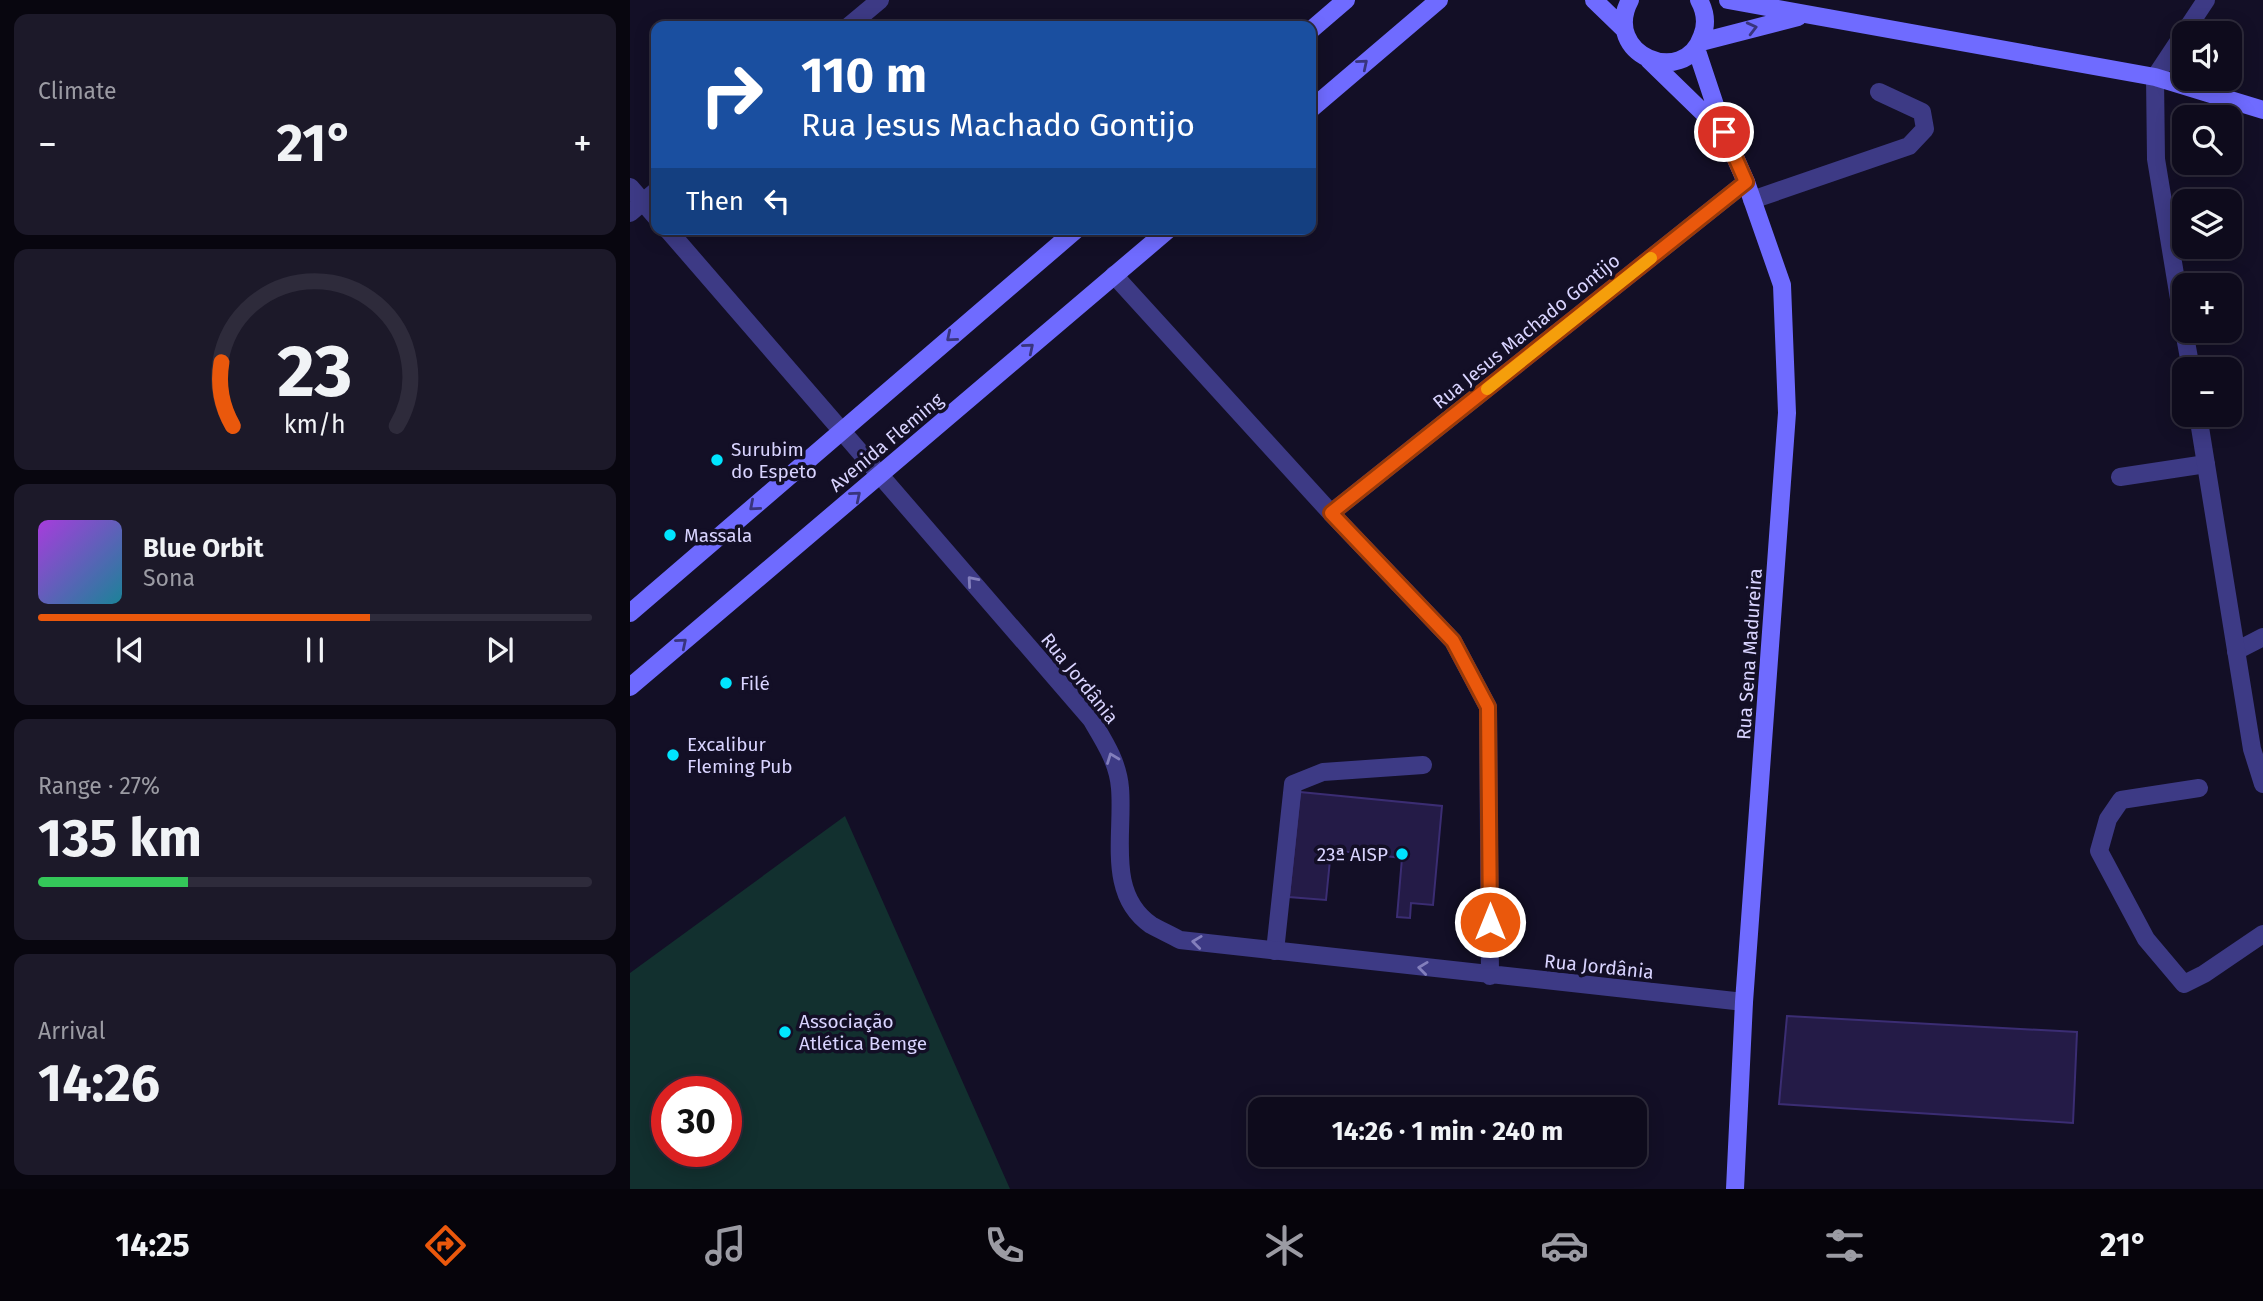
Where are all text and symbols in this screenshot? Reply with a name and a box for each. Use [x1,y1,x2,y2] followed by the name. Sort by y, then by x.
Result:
[2172,21,2242,427] map controls
[2172,21,2242,91] button: sound
[1746,22,1758,36] one-way arrow
[801,46,927,105] text: 110 m
[686,49,777,140] icon: right
[1354,60,1367,72] one-way arrow
[38,77,117,105] text: Climate
[1694,102,1754,162] pin
[2172,105,2242,175] button: search
[801,106,1195,144] text: Rua Jesus Machado Gontijo
[277,112,354,175] text: 21°
[1705,113,1743,151] icon: arrive
[38,121,57,167] text: −
[573,121,592,167] text: +
[758,182,796,220] icon: left
[686,186,744,217] text: Then
[2172,189,2242,259] button: layers
[1428,249,1624,414] street label: Rua Jesus Machado Gontijo
[2172,273,2242,343] button: +
[277,328,353,415] text: 23
[946,329,959,341] one-way arrow
[1021,344,1034,356] one-way arrow
[2172,357,2242,427] button: −
[825,388,948,497] street label: Avenida Fleming
[284,409,346,439] text: km/h
[731,438,817,483] place label: Surubim do Espeto
[709,452,725,468] marker: Surubim do Espeto
[847,492,860,504] one-way arrow
[749,498,762,510] one-way arrow
[684,524,752,547] place label: Massala
[662,527,678,543] marker: Massala
[143,533,263,564] text: Blue Orbit
[143,564,195,592] text: Sona
[1732,567,1767,741] street label: Rua Sena Madureira
[967,576,980,589] one-way arrow
[1036,628,1123,728] street label: Rua Jordânia
[111,631,149,669] icon: previous
[296,631,334,669] icon: pause
[481,631,519,669] icon: next
[674,639,687,651] one-way arrow
[740,672,770,695] place label: Filé
[718,675,734,691] marker: Filé
[687,733,793,778] place label: Excalibur Fleming Pub
[665,747,681,763] marker: Excalibur Fleming Pub
[1106,753,1120,765] one-way arrow
[38,772,160,800] text: Range · 27%
[38,807,202,870] text: 135 km
[1317,843,1388,866] place label: 23ª AISP
[1394,846,1410,862] marker: 23ª AISP
[1453,885,1527,959] position arrow
[1191,934,1202,949] one-way arrow
[1543,949,1655,984] street label: Rua Jordânia
[1417,960,1428,975] one-way arrow
[799,1010,927,1055] place label: Associação Atlética Bemge
[38,1017,105,1045] text: Arrival
[777,1024,793,1040] marker: Associação Atlética Bemge
[38,1052,160,1115] text: 14:26
[651,1076,742,1167] speed limit sign: 30
[1332,1116,1563,1147] text: 14:26 · 1 min · 240 m
[421,1221,470,1270] icon: directions
[701,1221,750,1270] icon: music
[980,1221,1029,1270] icon: phone
[1260,1221,1309,1270] icon: climate
[1540,1221,1589,1270] icon: car
[1820,1221,1869,1270] icon: filters
[115,1226,190,1264] text: 14:25
[2100,1226,2147,1264] text: 21°

